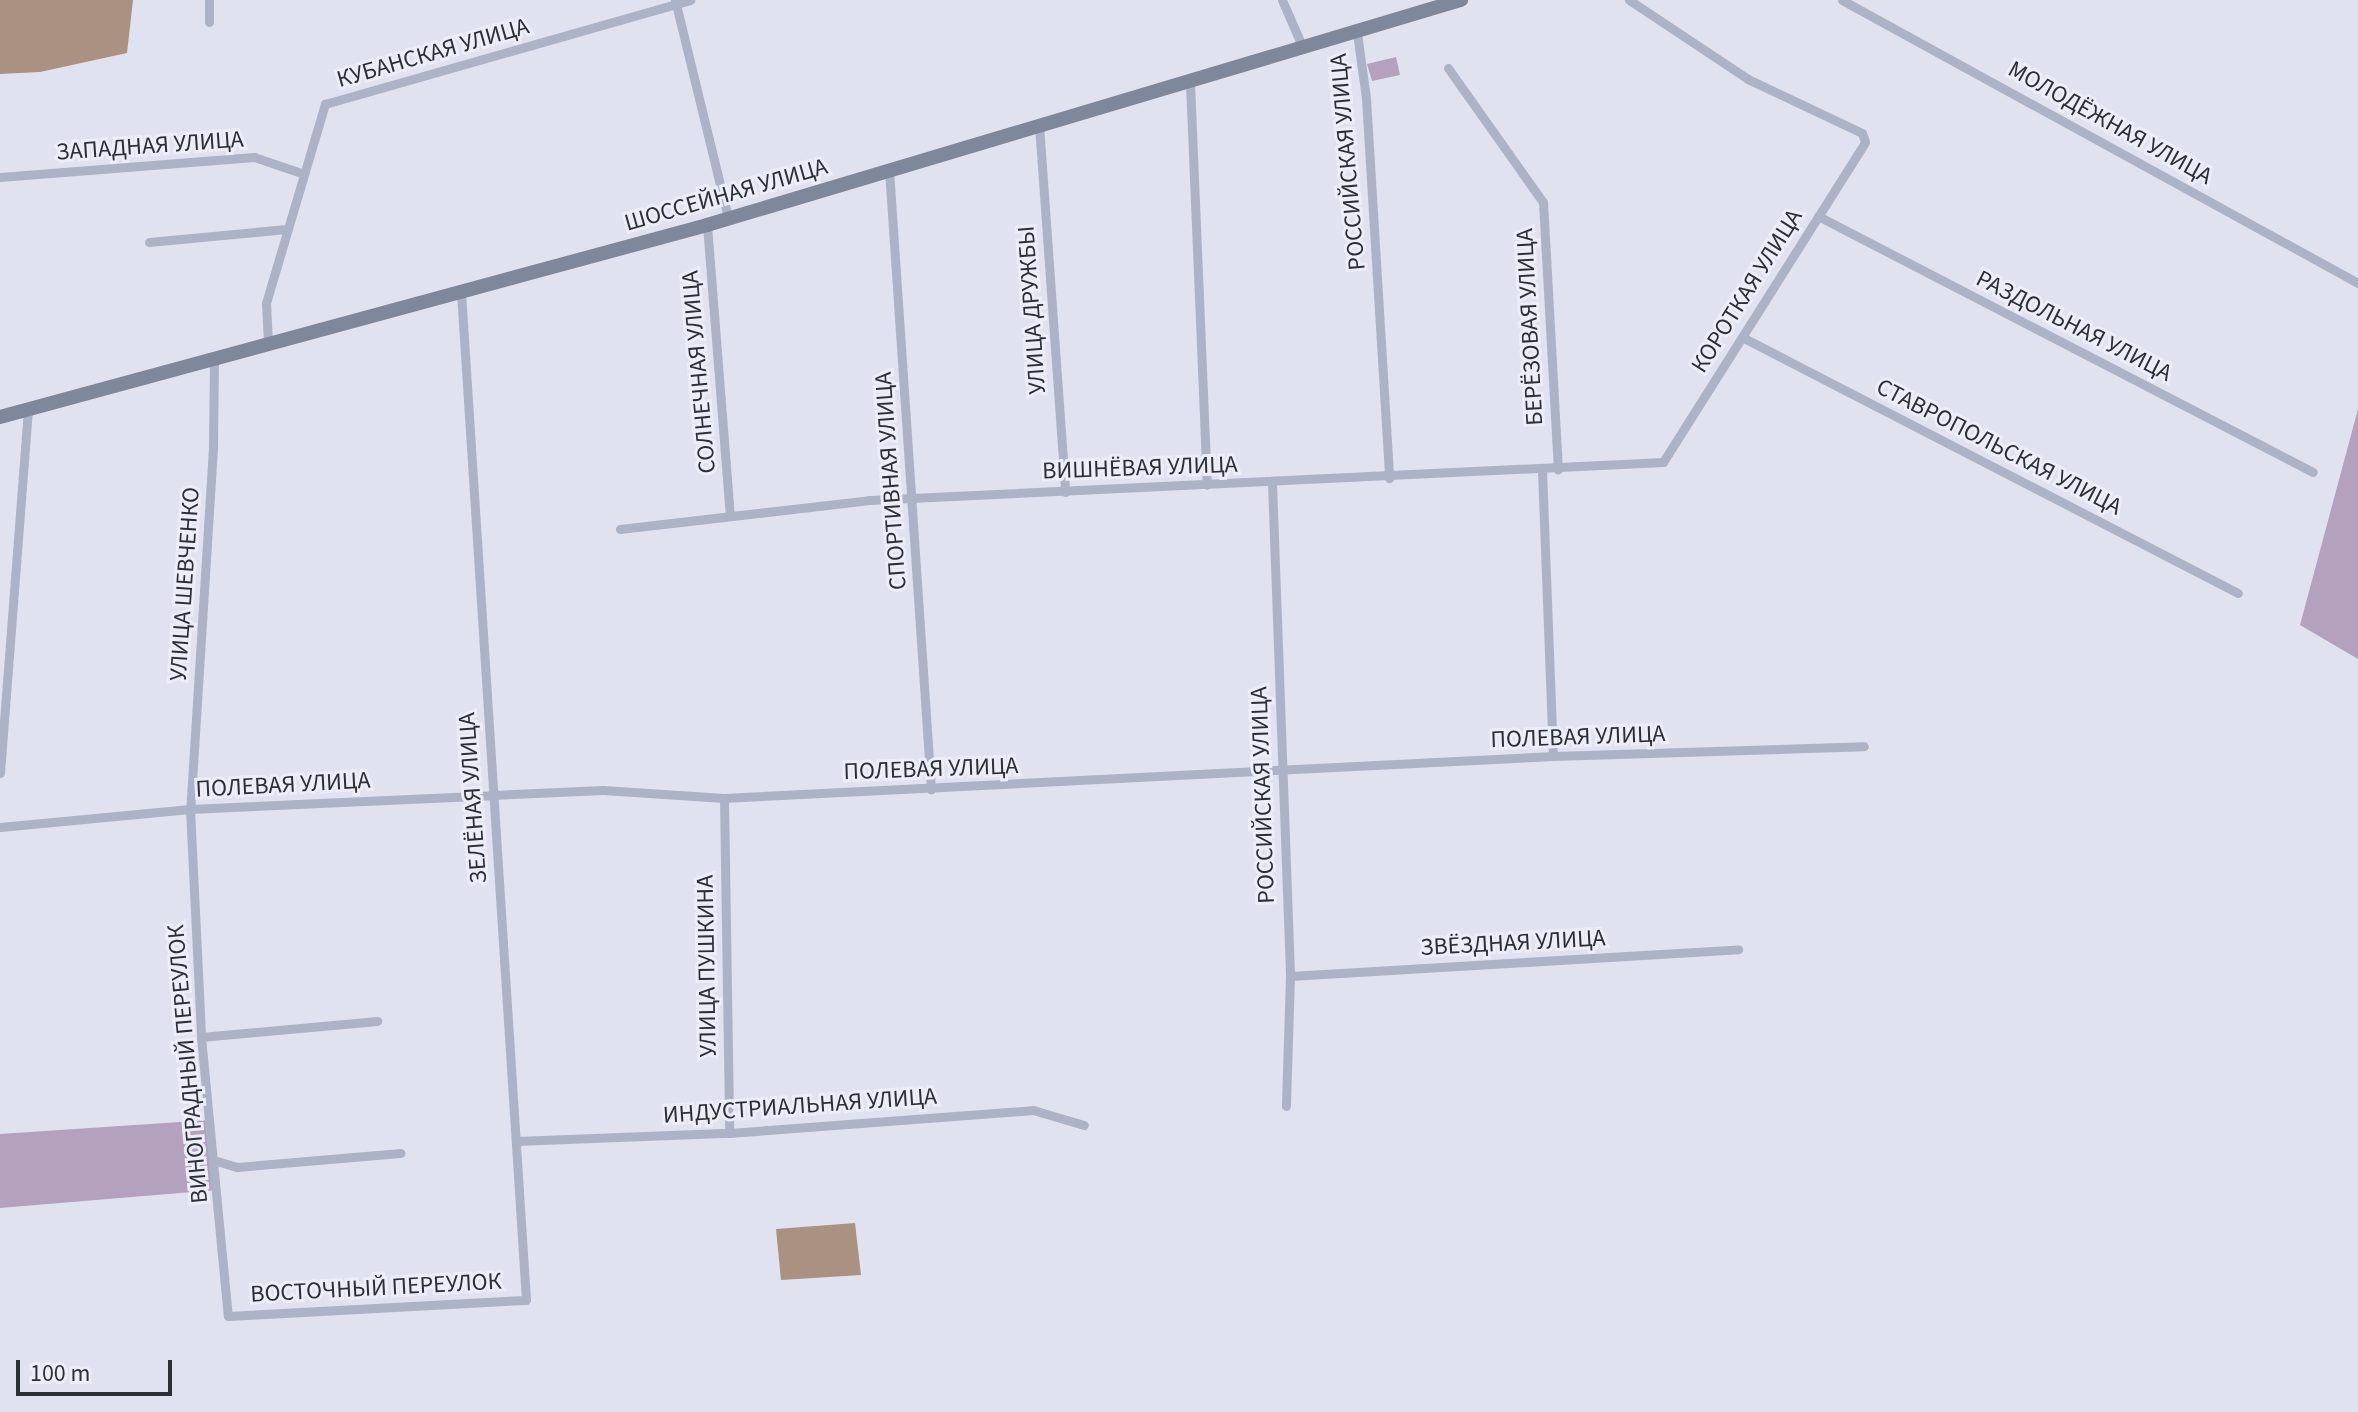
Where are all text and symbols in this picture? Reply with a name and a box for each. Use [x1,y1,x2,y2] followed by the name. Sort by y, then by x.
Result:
[334,12,532,94] street label: КУБАНСКАЯ УЛИЦА
[1324,52,1372,272] street label: РОССИЙСКАЯ УЛИЦА
[2003,55,2217,191] street label: МОЛОДЁЖНАЯ УЛИЦА
[55,125,245,167] street label: ЗАПАДНАЯ УЛИЦА
[621,152,831,238] street label: ШОССЕЙНАЯ УЛИЦА
[1685,204,1809,378] street label: КОРОТКАЯ УЛИЦА
[1012,225,1052,395] street label: УЛИЦА ДРУЖБЫ
[1510,228,1550,426] street label: БЕРЁЗОВАЯ УЛИЦА
[1971,264,2177,388] street label: РАЗДОЛЬНАЯ УЛИЦА
[676,269,722,475] street label: СОЛНЕЧНАЯ УЛИЦА
[869,371,913,591] street label: СПОРТИВНАЯ УЛИЦА
[1871,373,2127,521] street label: СТАВРОПОЛЬСКАЯ УЛИЦА
[1042,450,1238,486] street label: ВИШНЁВАЯ УЛИЦА
[164,486,206,682] street label: УЛИЦА ШЕВЧЕНКО
[1245,686,1281,904] street label: РОССИЙСКАЯ УЛИЦА
[453,712,493,884] street label: ЗЕЛЁНАЯ УЛИЦА
[1490,720,1666,754] street label: ПОЛЕВАЯ УЛИЦА
[843,752,1019,786] street label: ПОЛЕВАЯ УЛИЦА
[195,766,371,804] street label: ПОЛЕВАЯ УЛИЦА
[691,875,723,1057] street label: УЛИЦА ПУШКИНА
[161,923,215,1205] street label: ВИНОГРАДНЫЙ ПЕРЕУЛОК
[1420,924,1606,962] street label: ЗВЁЗДНАЯ УЛИЦА
[662,1082,938,1130] street label: ИНДУСТРИАЛЬНАЯ УЛИЦА
[250,1267,502,1309] street label: ВОСТОЧНЫЙ ПЕРЕУЛОК
[20,1344,176,1394] scale bar
[30,1356,90,1391] text: 100 m

